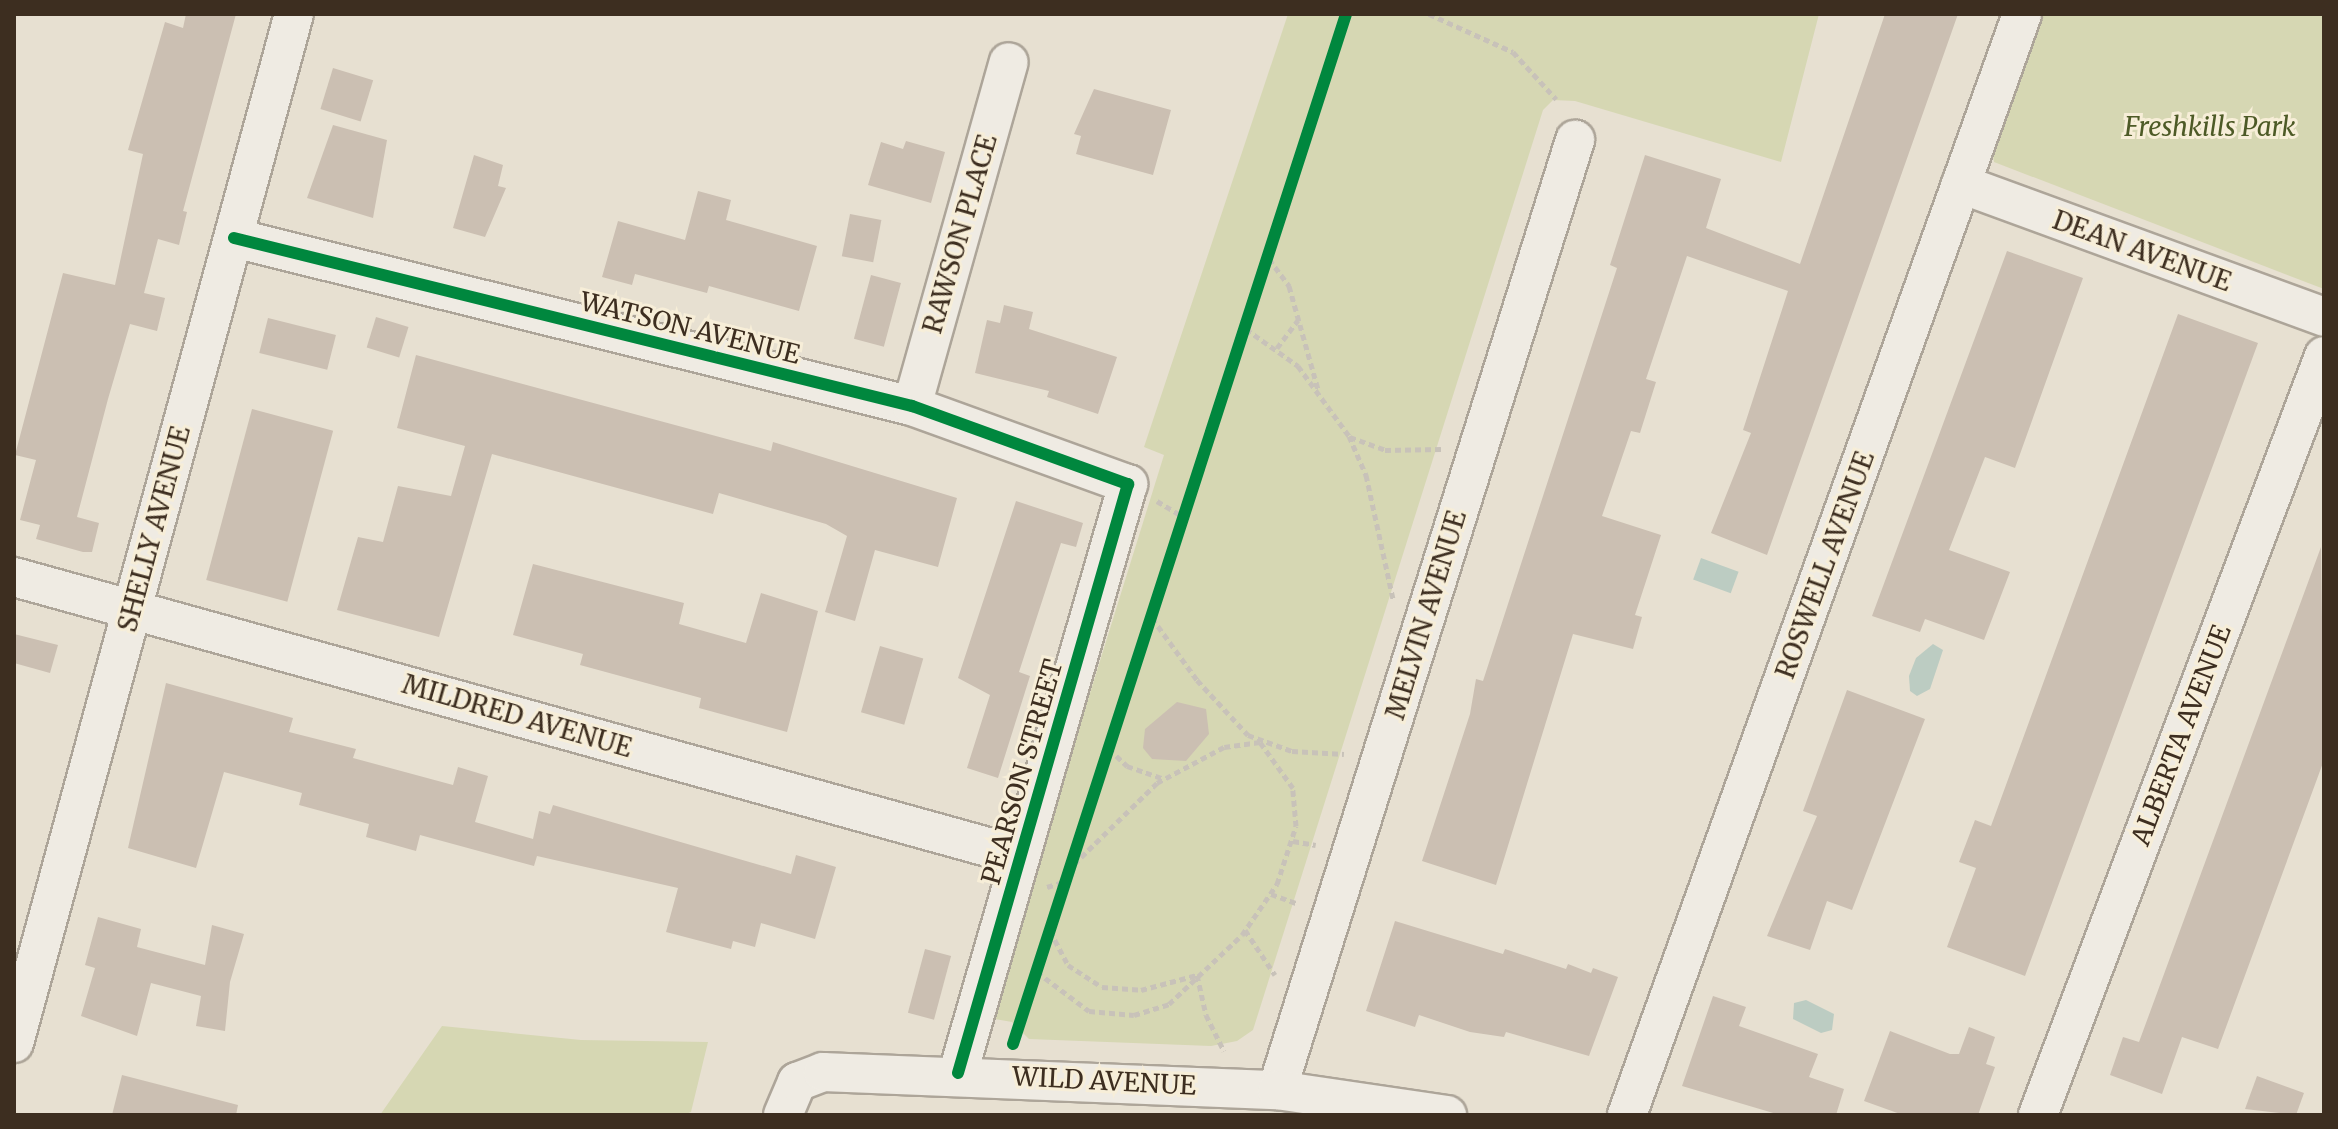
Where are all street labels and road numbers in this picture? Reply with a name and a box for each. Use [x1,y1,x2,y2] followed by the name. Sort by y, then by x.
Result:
[917,131,1003,337] street label: RAWSON PLACE
[2049,204,2235,298] street label: DEAN AVENUE
[577,286,803,370] street label: WATSON AVENUE
[112,423,196,635] street label: SHELLY AVENUE
[1769,447,1881,683] street label: ROSWELL AVENUE
[1379,507,1473,723] street label: MELVIN AVENUE
[2125,621,2237,849] street label: ALBERTA AVENUE
[975,656,1069,888] street label: PEARSON STREET
[399,668,635,764] street label: MILDRED AVENUE
[1011,1061,1197,1101] street label: WILD AVENUE

